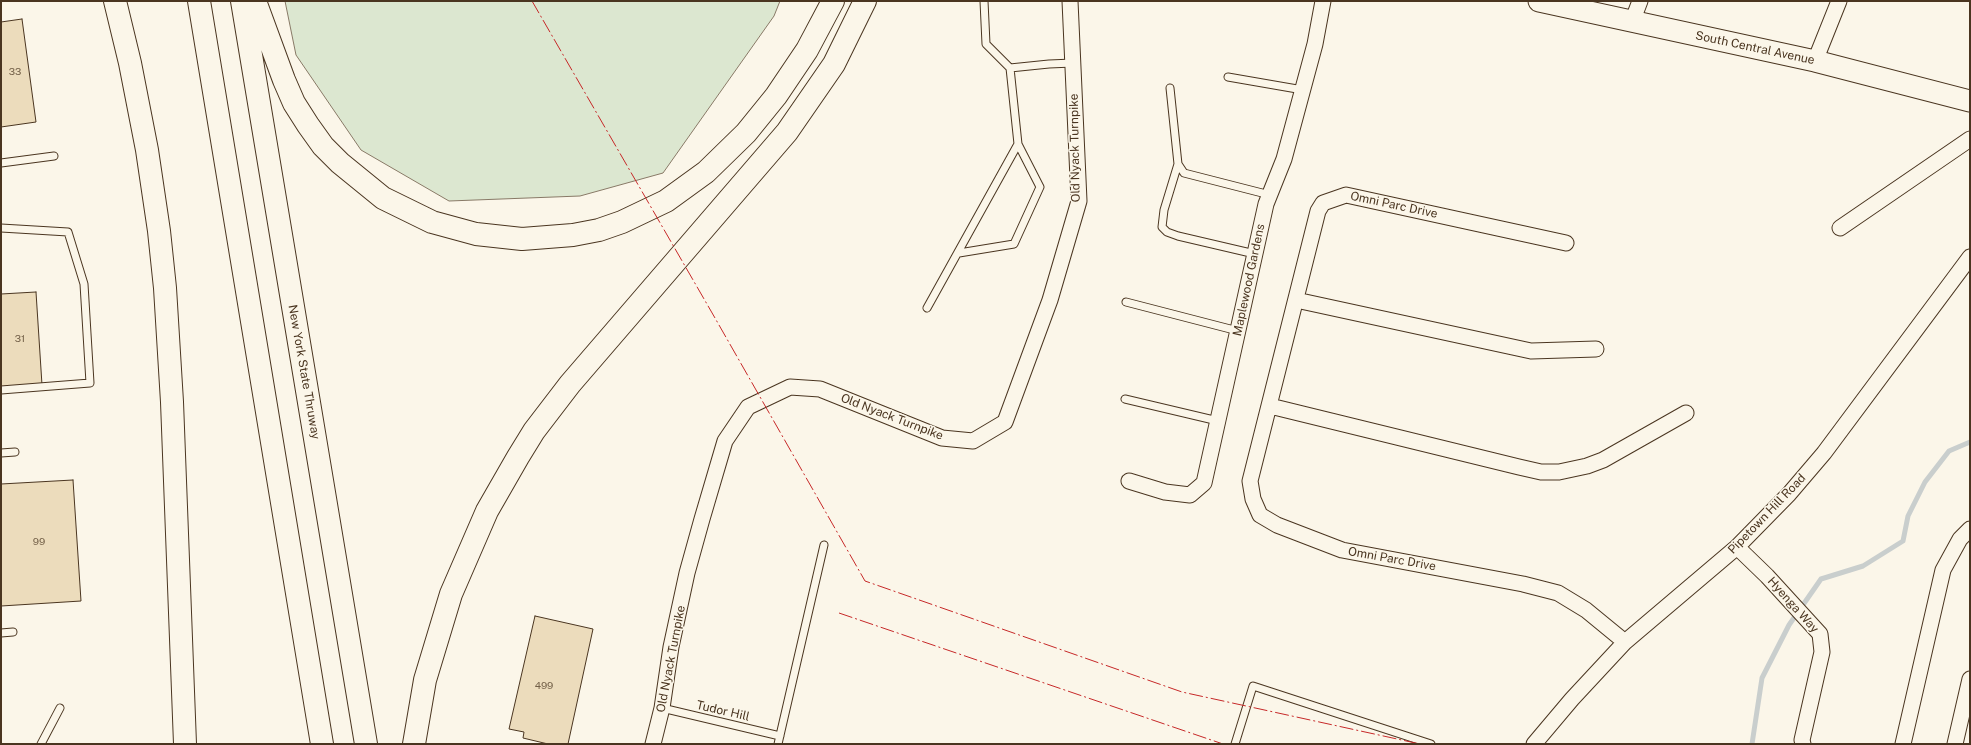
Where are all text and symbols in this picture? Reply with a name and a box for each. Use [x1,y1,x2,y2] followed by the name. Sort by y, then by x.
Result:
[1694,28,1816,68] street label: South Central Avenue
[9,66,21,78] house number: 33
[1067,94,1083,202] street label: Old Nyack Turnpike
[1349,189,1439,221] street label: Omni Parc Drive
[1230,223,1268,337] street label: Maplewood Gardens
[285,304,323,440] street label: New York State Thruway
[15,333,25,345] house number: 31
[839,391,945,443] street label: Old Nyack Turnpike
[1725,471,1809,557] street label: Pipetown Hill Road
[33,536,45,548] house number: 99
[1347,544,1437,574] street label: Omni Parc Drive
[1764,574,1822,636] street label: Hyenga Way
[654,604,688,714] street label: Old Nyack Turnpike
[535,680,553,692] house number: 499
[695,698,751,724] street label: Tudor Hill

